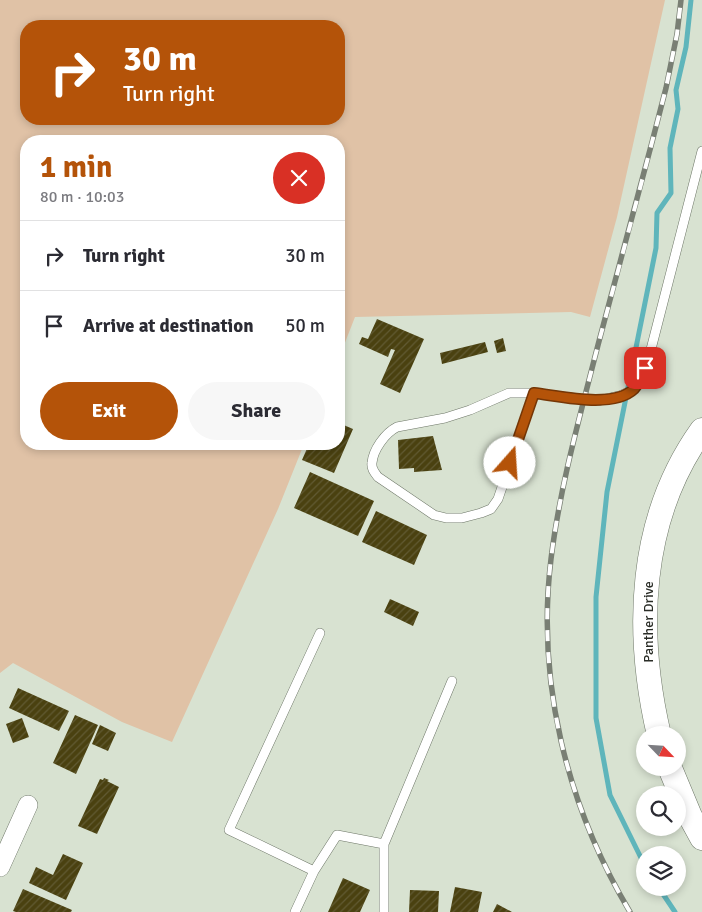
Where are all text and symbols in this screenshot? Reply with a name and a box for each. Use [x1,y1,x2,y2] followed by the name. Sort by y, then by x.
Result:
[123,37,197,80] text: 30 m
[40,40,105,105] icon: right
[123,80,215,107] text: Turn right
[40,149,112,186] text: 1 min
[273,152,325,204] button: close
[40,187,124,207] text: 80 m · 10:03
[40,242,68,270] icon: right
[83,244,165,268] text: Turn right
[285,244,325,268] text: 30 m
[40,312,68,340] icon: arrive
[83,314,254,338] text: Arrive at destination
[285,314,325,338] text: 50 m
[624,347,666,389] pin
[631,354,659,382] icon: arrive
[40,382,178,440] button: Exit
[188,382,325,440] button: Share
[483,436,535,488] position arrow
[640,581,657,663] street label: Panther Drive
[636,726,686,776] north arrow
[636,726,686,896] map controls
[636,786,686,836] button: search
[636,846,686,896] button: layers

